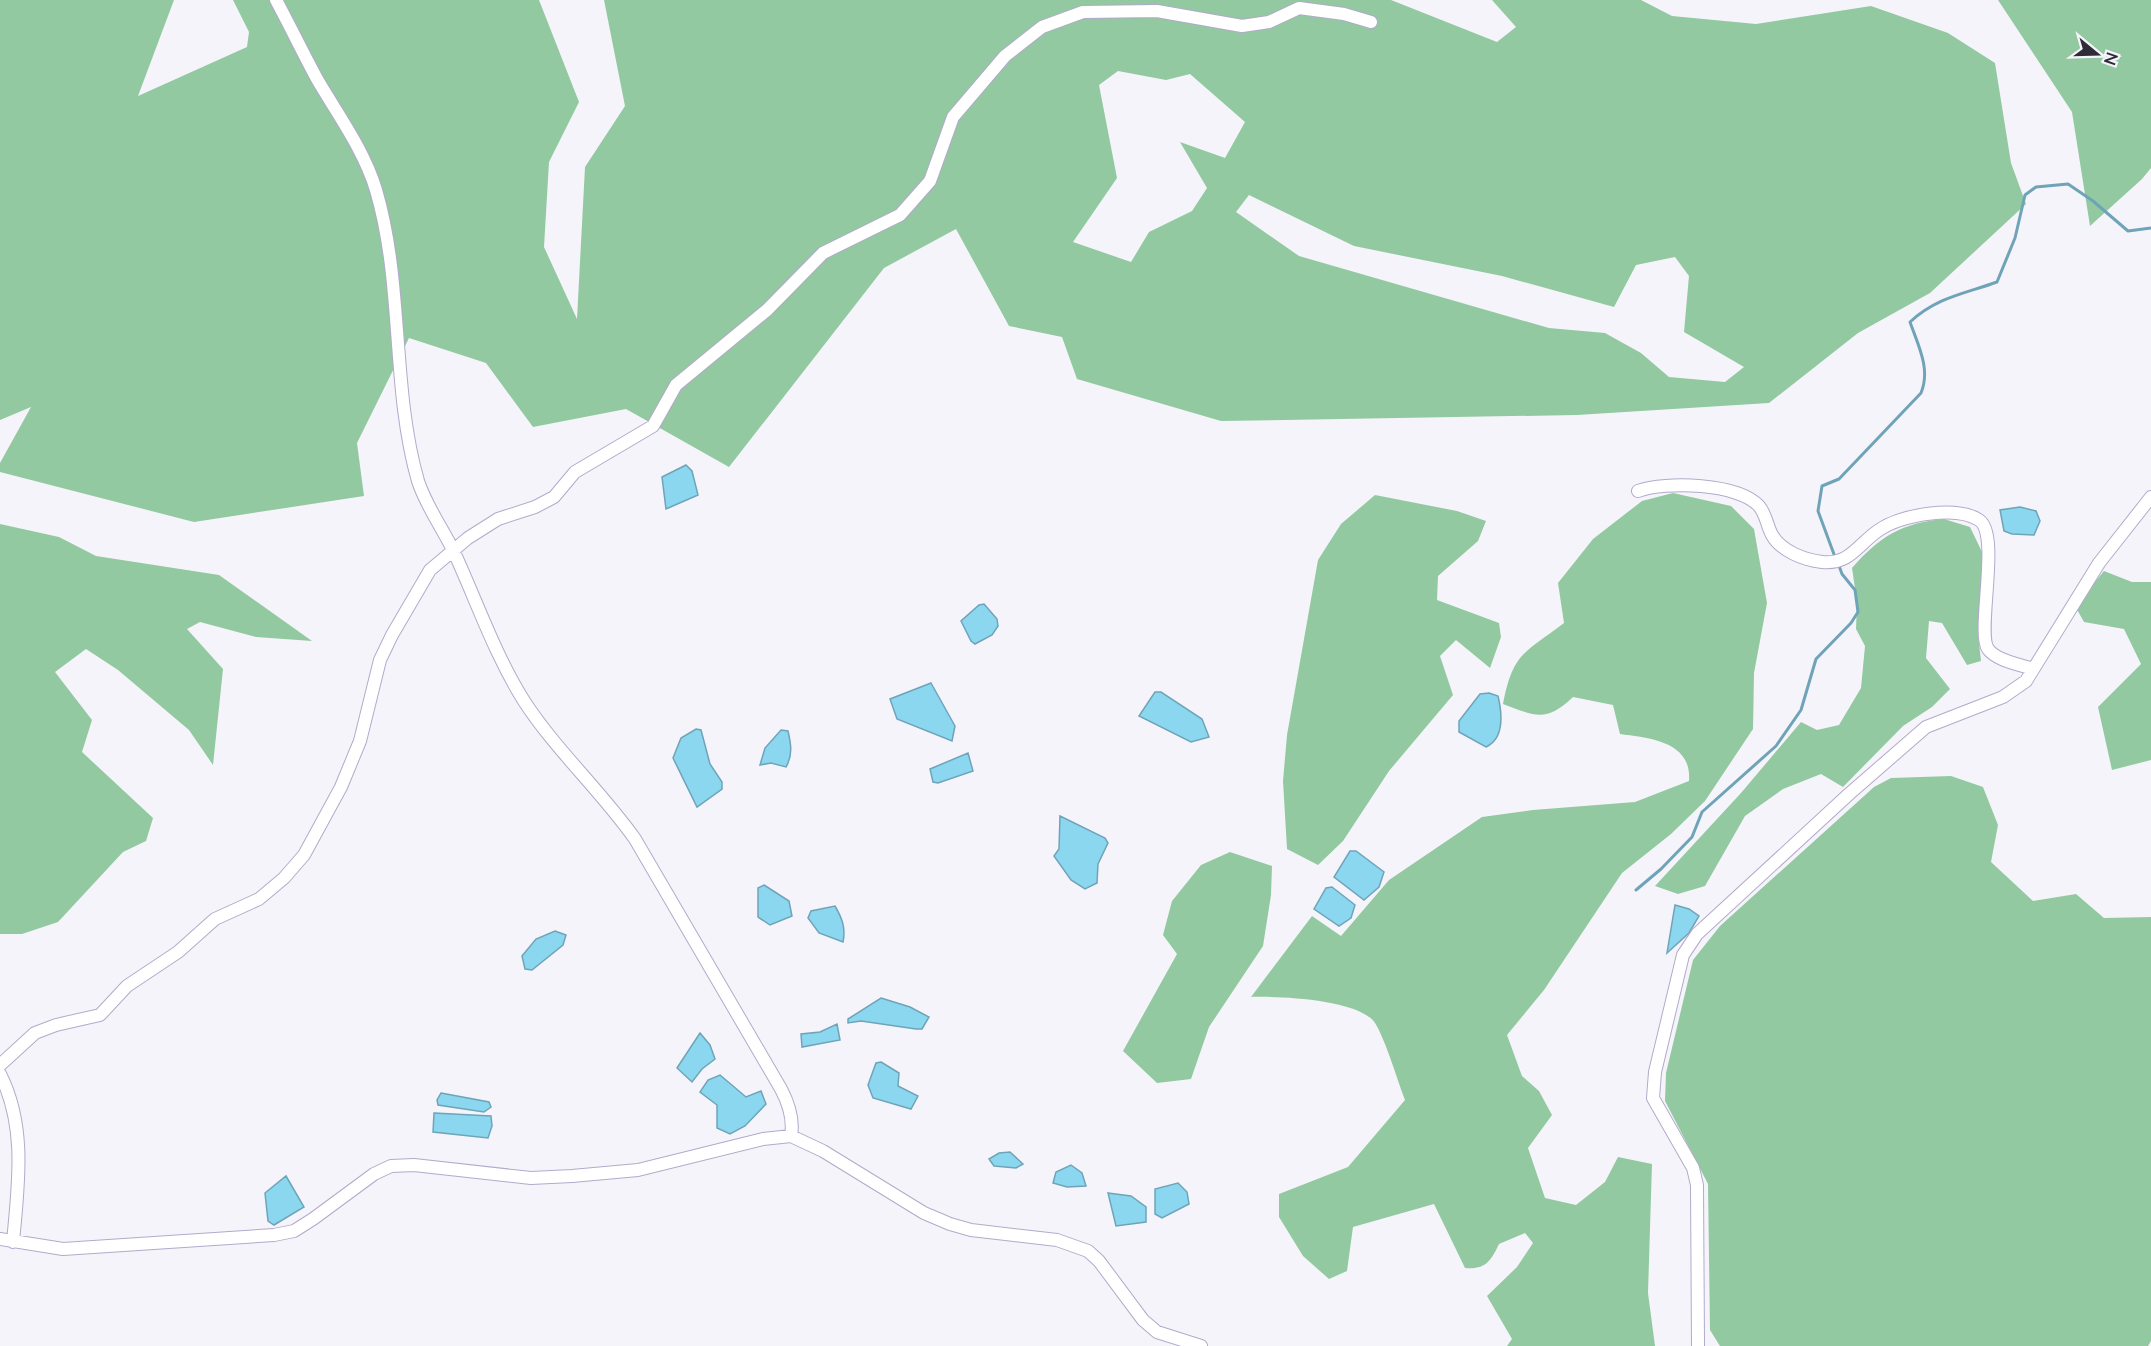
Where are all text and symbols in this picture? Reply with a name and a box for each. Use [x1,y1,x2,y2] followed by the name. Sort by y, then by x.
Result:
[2067,24,2127,84] north arrow
[2101,50,2123,68] text: N

